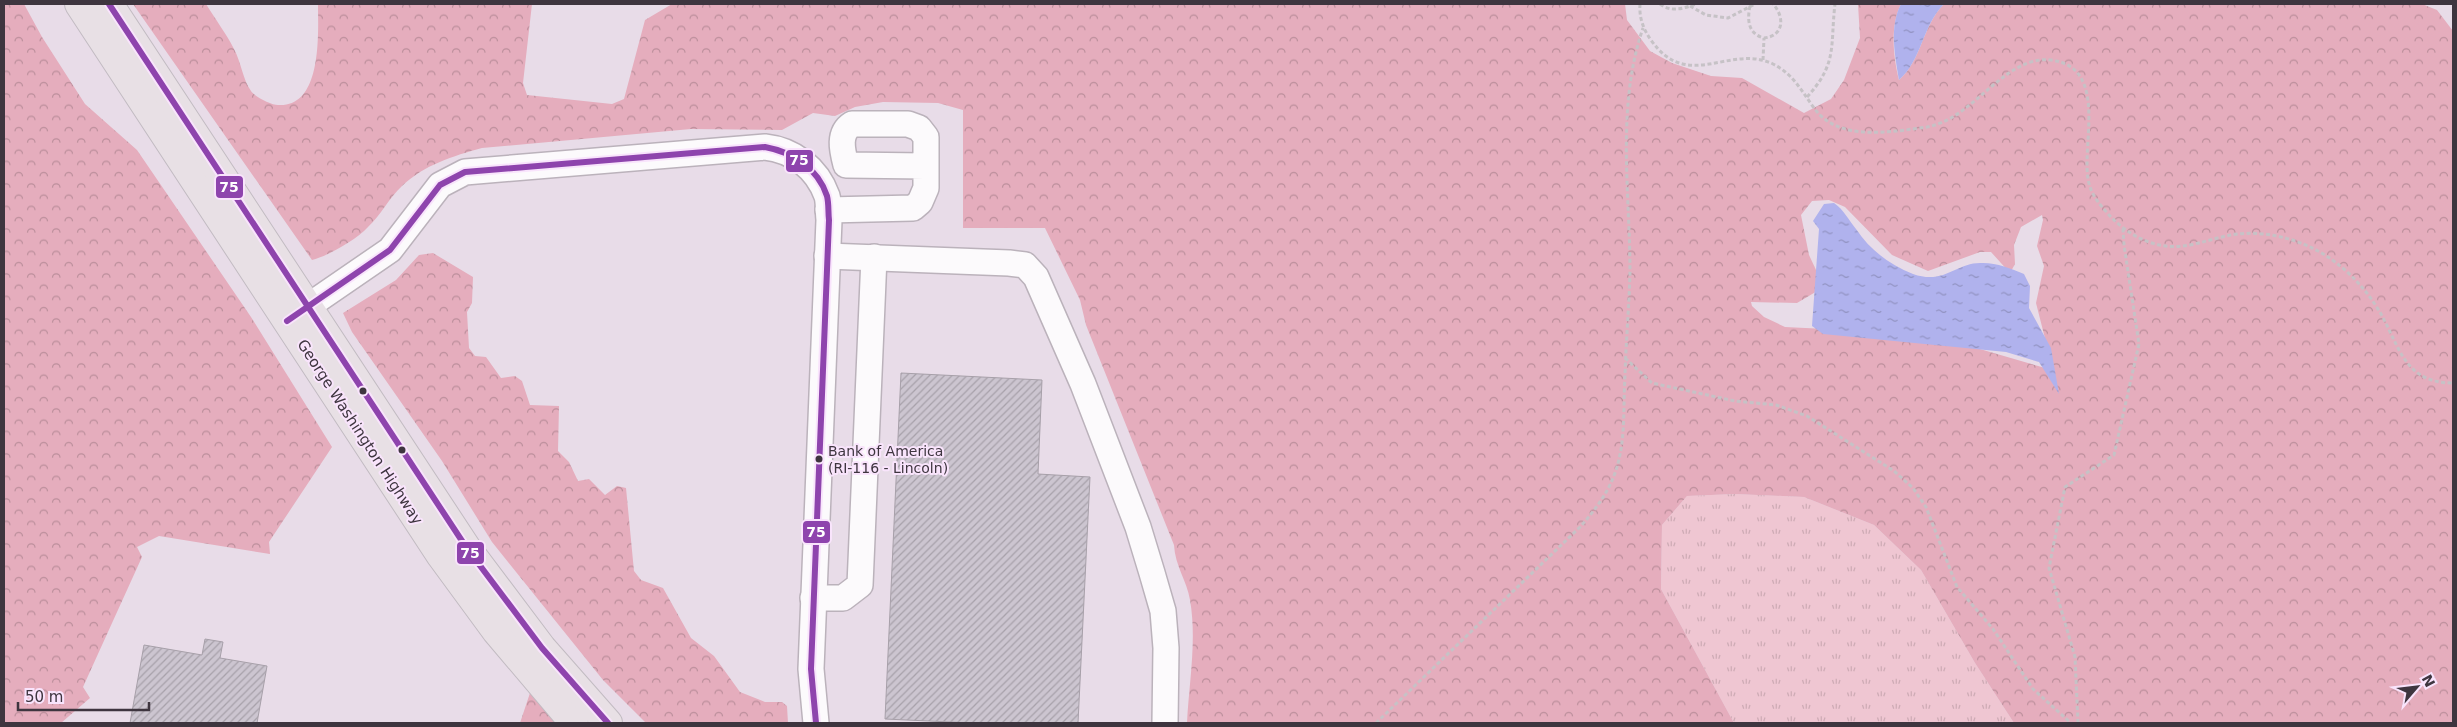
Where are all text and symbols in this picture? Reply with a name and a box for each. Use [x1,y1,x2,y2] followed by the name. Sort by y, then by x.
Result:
[785,149,814,173] line badge: 75
[789,152,809,168] text: 75
[215,175,244,199] line badge: 75
[219,179,239,195] text: 75
[293,336,427,528] street label: George Washington Highway
[358,386,368,396] unlabelled marker
[828,443,948,476] place label: Bank of America (RI-116 - Lincoln)
[397,445,407,455] unlabelled marker
[814,454,824,464] marker: Bank of America (RI-116 - Lincoln)
[802,520,831,544] line badge: 75
[806,524,826,540] text: 75
[456,541,485,565] line badge: 75
[460,545,480,561] text: 75
[2392,662,2442,712] north arrow
[2419,672,2438,690] text: N
[18,680,149,712] scale bar
[25,688,63,706] text: 50 m

